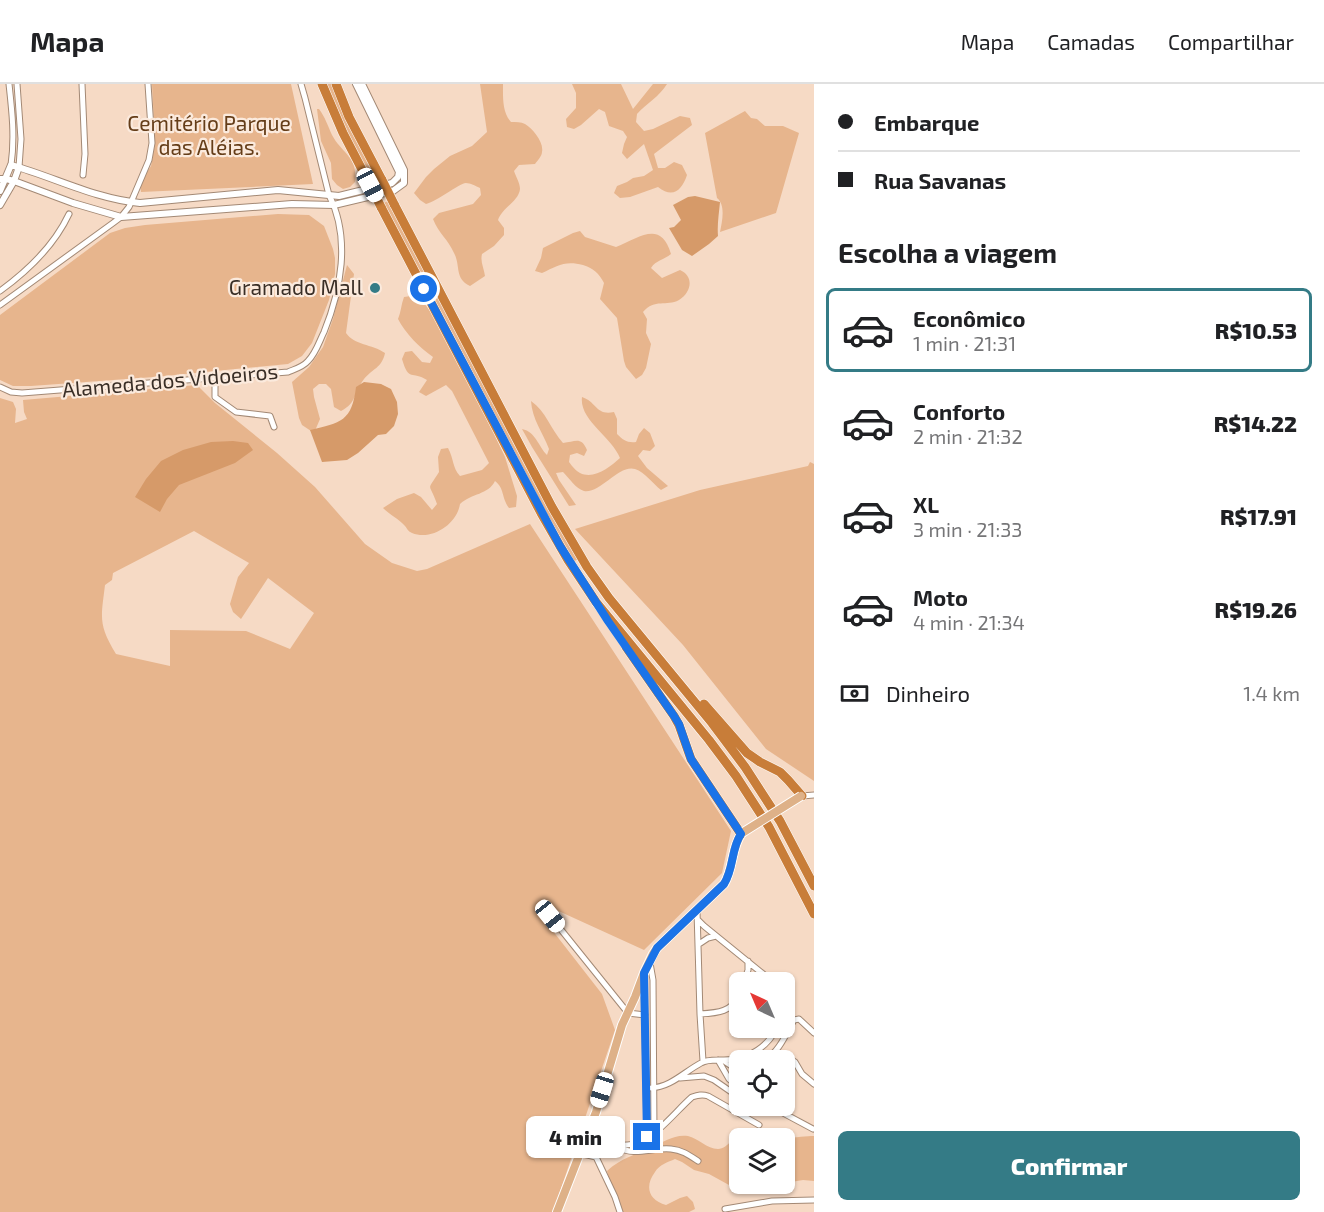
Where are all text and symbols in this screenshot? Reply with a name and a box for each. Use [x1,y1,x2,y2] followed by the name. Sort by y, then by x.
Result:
[30,24,104,58] text: Mapa
[961,29,1014,54] text: Mapa
[1047,29,1135,54] text: Camadas
[1168,29,1294,54] text: Compartilhar
[874,109,979,135] text: Embarque
[127,110,291,159] park label: Cemitério Parque das Aléias.
[354,165,386,205] car
[874,167,1006,193] text: Rua Savanas
[838,236,1057,268] text: Escolha a viagem
[229,274,364,299] place label: Gramado Mall
[410,275,437,302] route start
[368,281,382,295] marker: Gramado Mall
[841,303,895,357] icon: car
[913,305,1025,331] text: Econômico
[1215,317,1297,343] text: R$10.53
[913,331,1016,355] text: 1 min · 21:31
[61,358,279,401] street label: Alameda dos Vidoeiros
[841,396,895,450] icon: car
[913,398,1005,424] text: Conforto
[1214,410,1297,436] text: R$14.22
[913,424,1023,448] text: 2 min · 21:32
[841,489,895,543] icon: car
[913,491,939,517] text: XL
[1220,503,1297,529] text: R$17.91
[913,517,1022,541] text: 3 min · 21:33
[841,582,895,636] icon: car
[913,584,968,610] text: Moto
[1215,596,1297,622] text: R$19.26
[913,610,1025,634] text: 4 min · 21:34
[838,677,871,710] icon: cash
[886,680,970,706] text: Dinheiro
[1243,681,1300,705] text: 1.4 km
[532,896,568,936] car
[729,972,795,1038] north arrow
[729,972,795,1194] map controls
[729,1050,795,1116] button: locate
[588,1070,616,1110] car
[527,1116,626,1158] callout: 4 min
[633,1123,660,1150] route end
[549,1125,602,1149] text: 4 min
[729,1128,795,1194] button: layers
[838,1131,1300,1200] button: Confirmar

